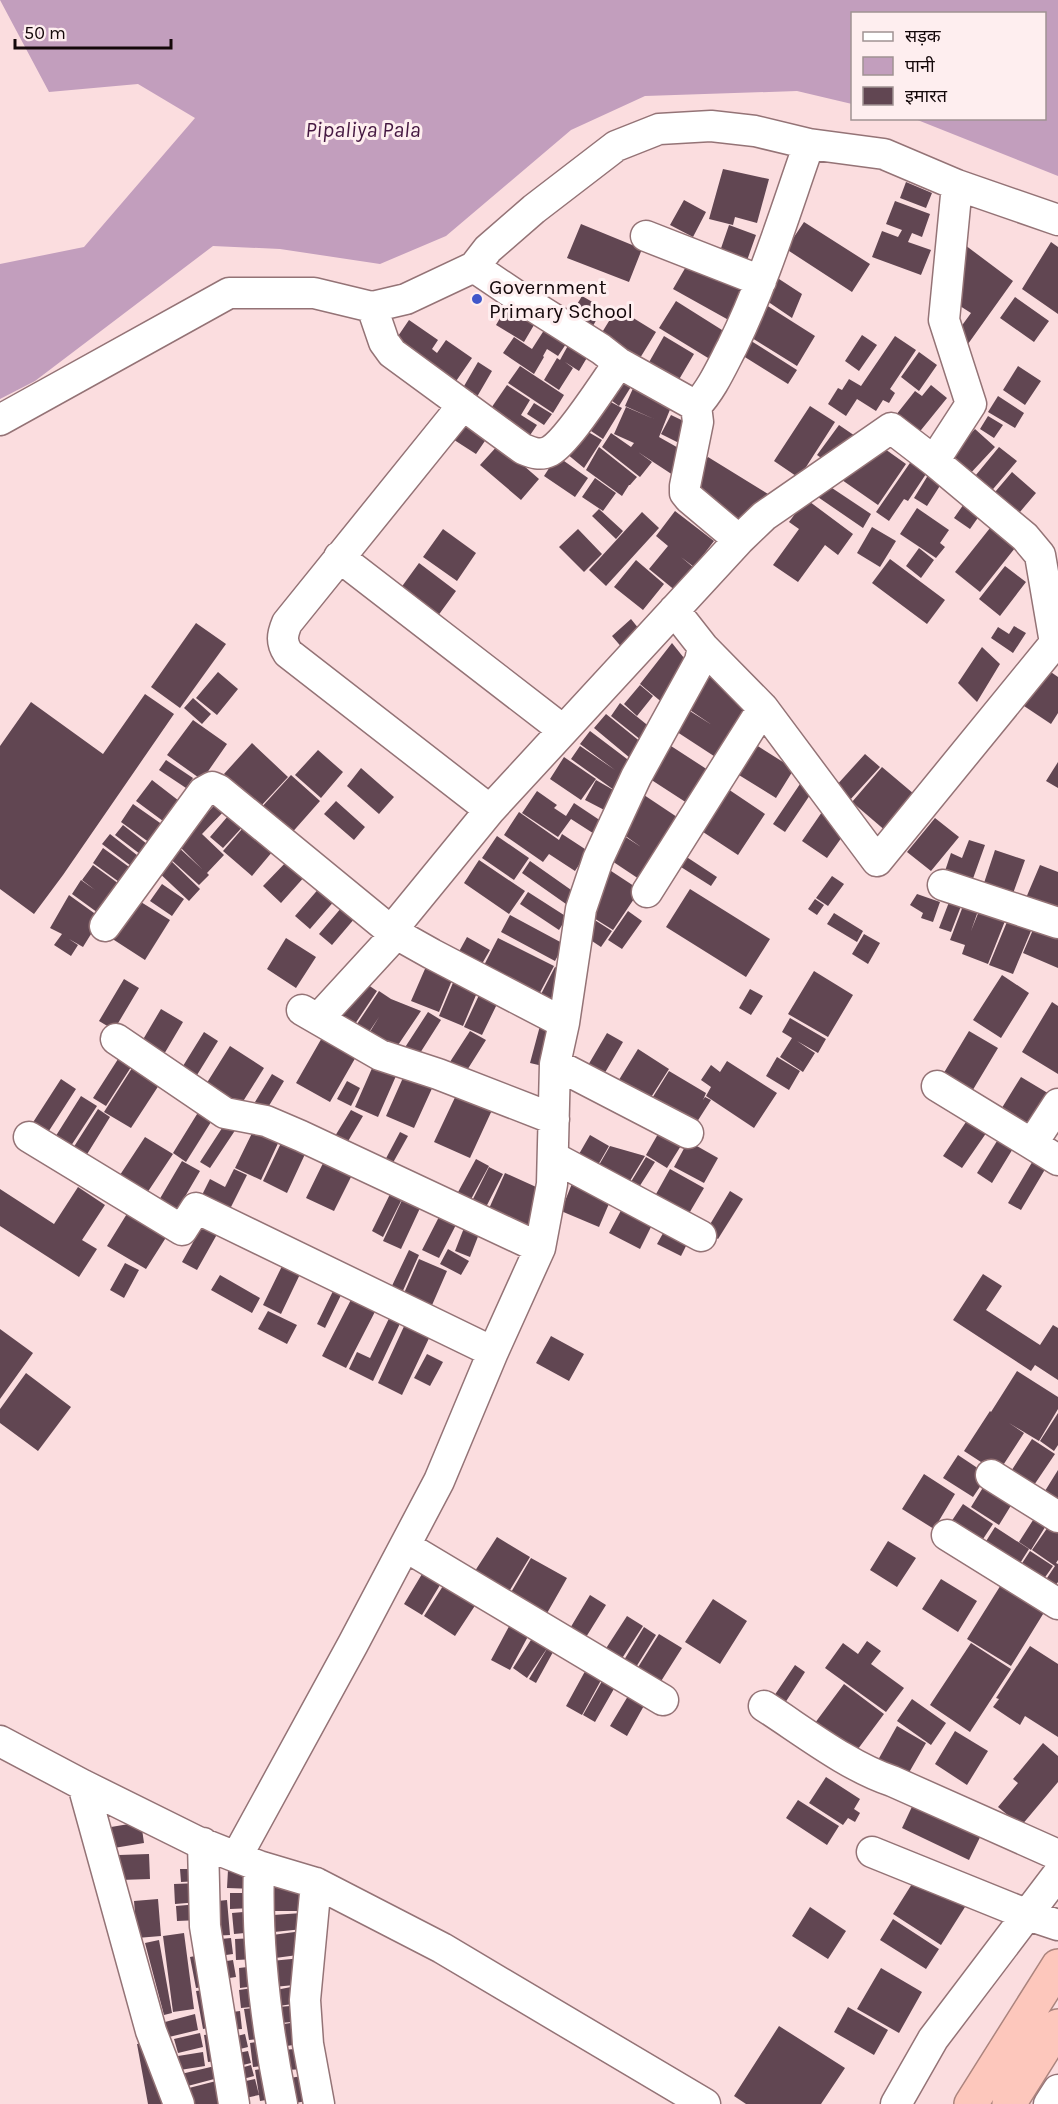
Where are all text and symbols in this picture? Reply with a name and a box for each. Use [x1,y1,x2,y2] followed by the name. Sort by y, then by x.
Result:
[15,12,171,50] scale bar
[851,12,1046,120] legend
[24,22,66,44] text: 50 m
[905,25,942,47] text: सड़क
[905,55,935,77] text: पानी
[905,85,948,107] text: इमारत
[305,117,421,143] water label: Pipaliya Pala
[489,275,633,323] place label: Government Primary School
[470,292,484,306] marker: Government Primary School

